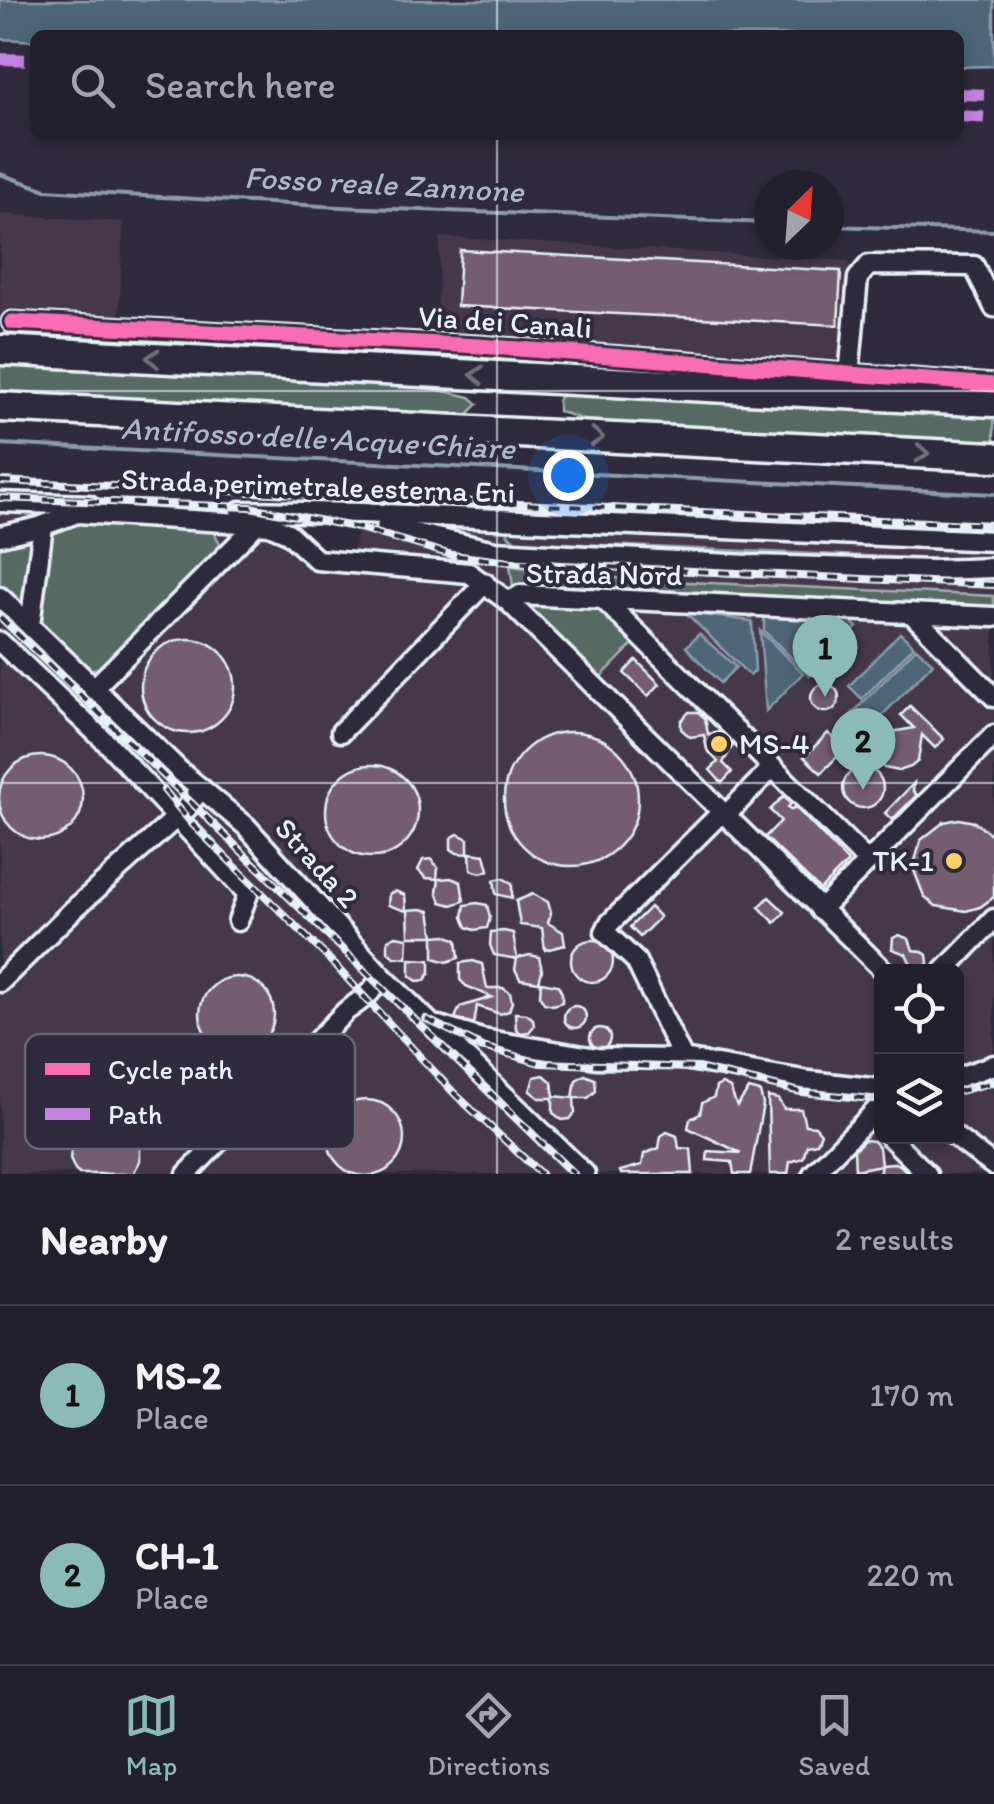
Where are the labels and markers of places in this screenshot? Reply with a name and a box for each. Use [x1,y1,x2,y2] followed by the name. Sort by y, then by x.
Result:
[792,614,858,697] pin: 1
[830,708,896,790] pin: 2
[739,725,810,762] place label: MS-4
[708,733,730,755] marker: MS-4
[872,842,934,879] place label: TK-1
[943,850,965,872] marker: TK-1

